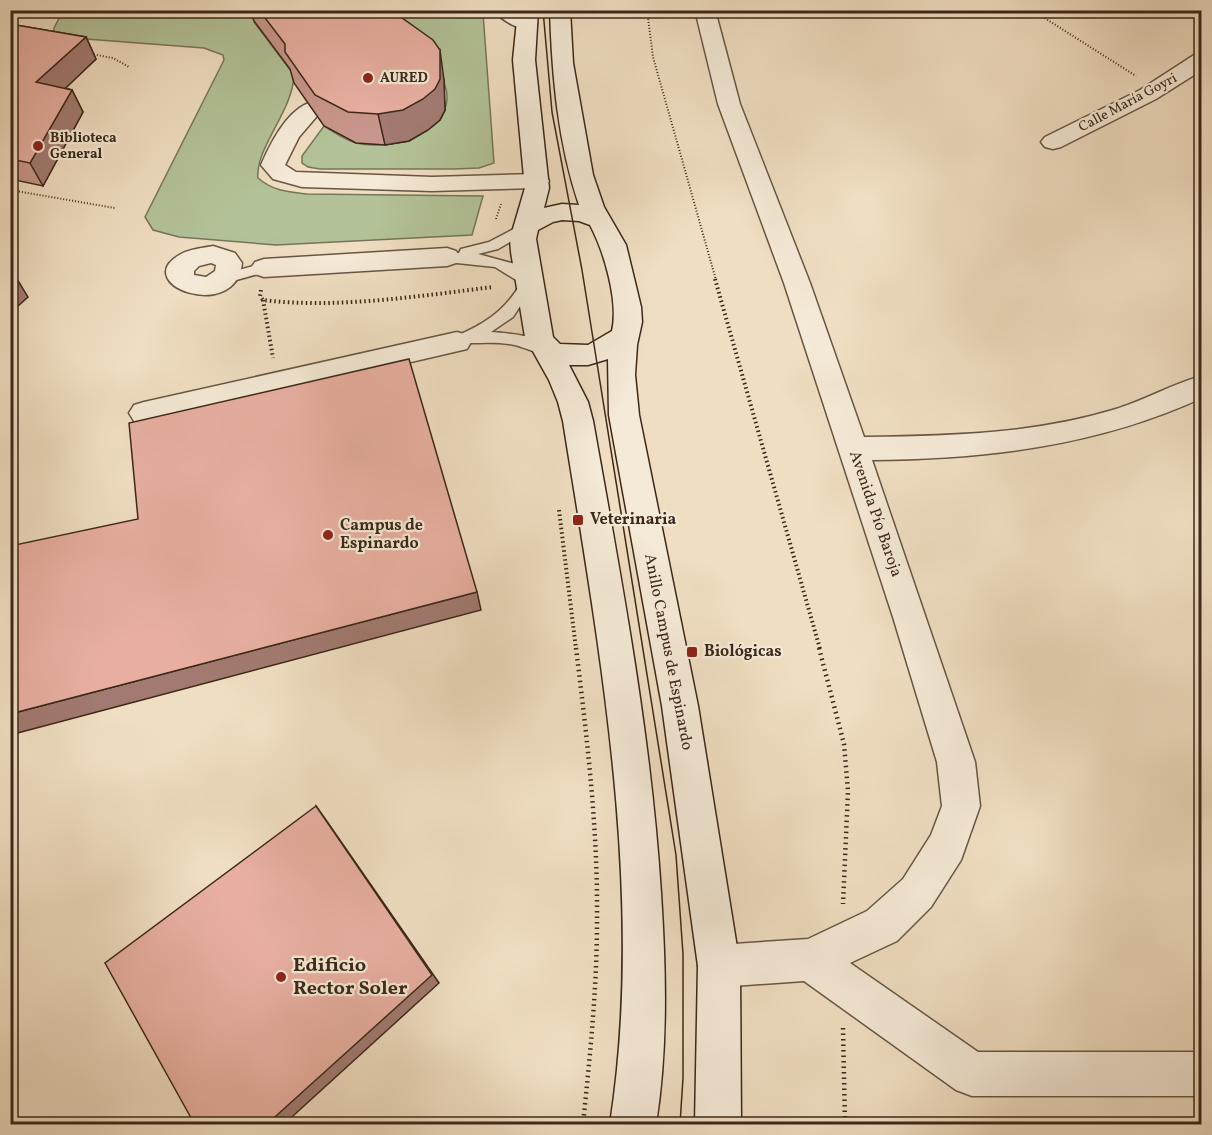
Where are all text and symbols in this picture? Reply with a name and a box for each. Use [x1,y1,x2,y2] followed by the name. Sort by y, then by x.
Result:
[380,69,428,88] place label: AURED
[1075,69,1181,137] street label: Calle María Goyri
[361,71,375,85] marker: AURED
[50,129,117,164] place label: Biblioteca General
[31,139,45,153] marker: Biblioteca General
[843,448,907,580] street label: Avenida Pío Baroja
[590,509,677,531] place label: Veterinaria
[571,513,585,527] marker: Veterinaria
[340,515,423,555] place label: Campus de Espinardo
[321,528,335,542] marker: Campus de Espinardo
[638,552,698,752] street label: Anillo Campus de Espinardo
[704,641,782,663] place label: Biológicas
[685,645,699,659] marker: Biológicas
[293,952,408,1003] place label: Edificio Rector Soler
[274,970,288,984] marker: Edificio Rector Soler

